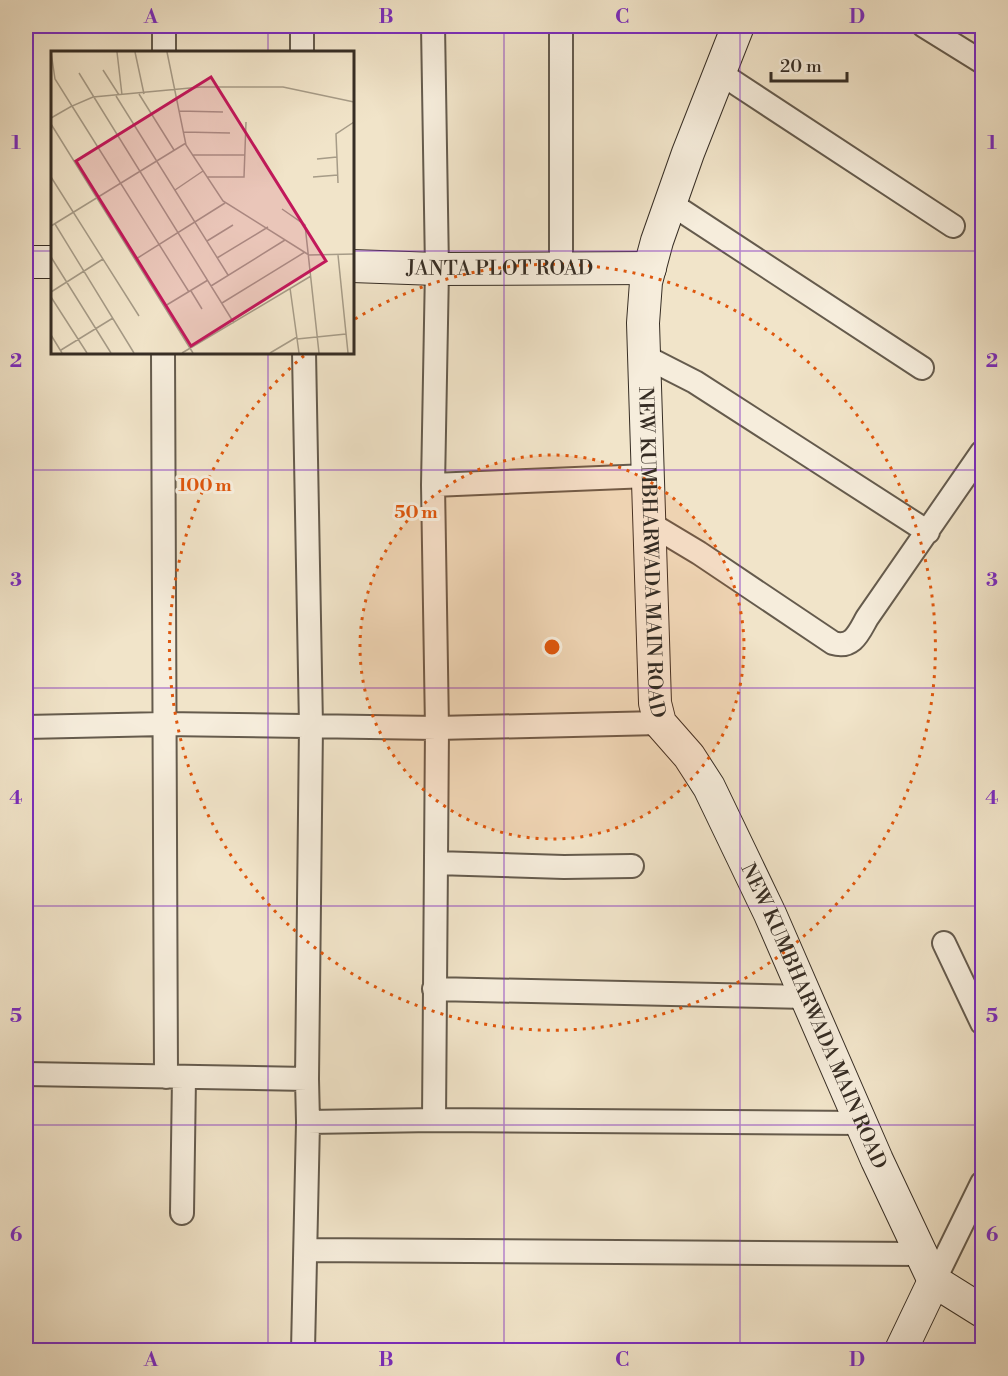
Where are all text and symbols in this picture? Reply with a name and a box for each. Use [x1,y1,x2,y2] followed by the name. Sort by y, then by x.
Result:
[143,5,159,30] text: A
[378,5,394,30] text: B
[615,5,629,30] text: C
[849,5,865,30] text: D
[771,45,848,83] scale bar
[51,51,354,354] inset map
[780,55,822,78] text: 20 m
[11,131,21,156] text: 1
[987,131,997,156] text: 1
[405,255,593,282] street label: JANTA PLOT ROAD
[10,349,22,374] text: 2
[986,349,998,374] text: 2
[633,386,671,721] street label: NEW KUMBHARWADA MAIN ROAD
[178,474,232,497] text: 100 m
[394,501,438,524] text: 50 m
[10,568,22,593] text: 3
[986,568,998,593] text: 3
[542,637,562,657] centre of rings
[9,786,23,811] text: 4
[985,786,999,811] text: 4
[735,859,892,1173] street label: NEW KUMBHARWADA MAIN ROAD
[10,1004,22,1029] text: 5
[986,1004,998,1029] text: 5
[10,1223,23,1248] text: 6
[986,1223,999,1248] text: 6
[143,1348,159,1373] text: A
[378,1348,394,1373] text: B
[615,1348,629,1373] text: C
[849,1348,865,1373] text: D

